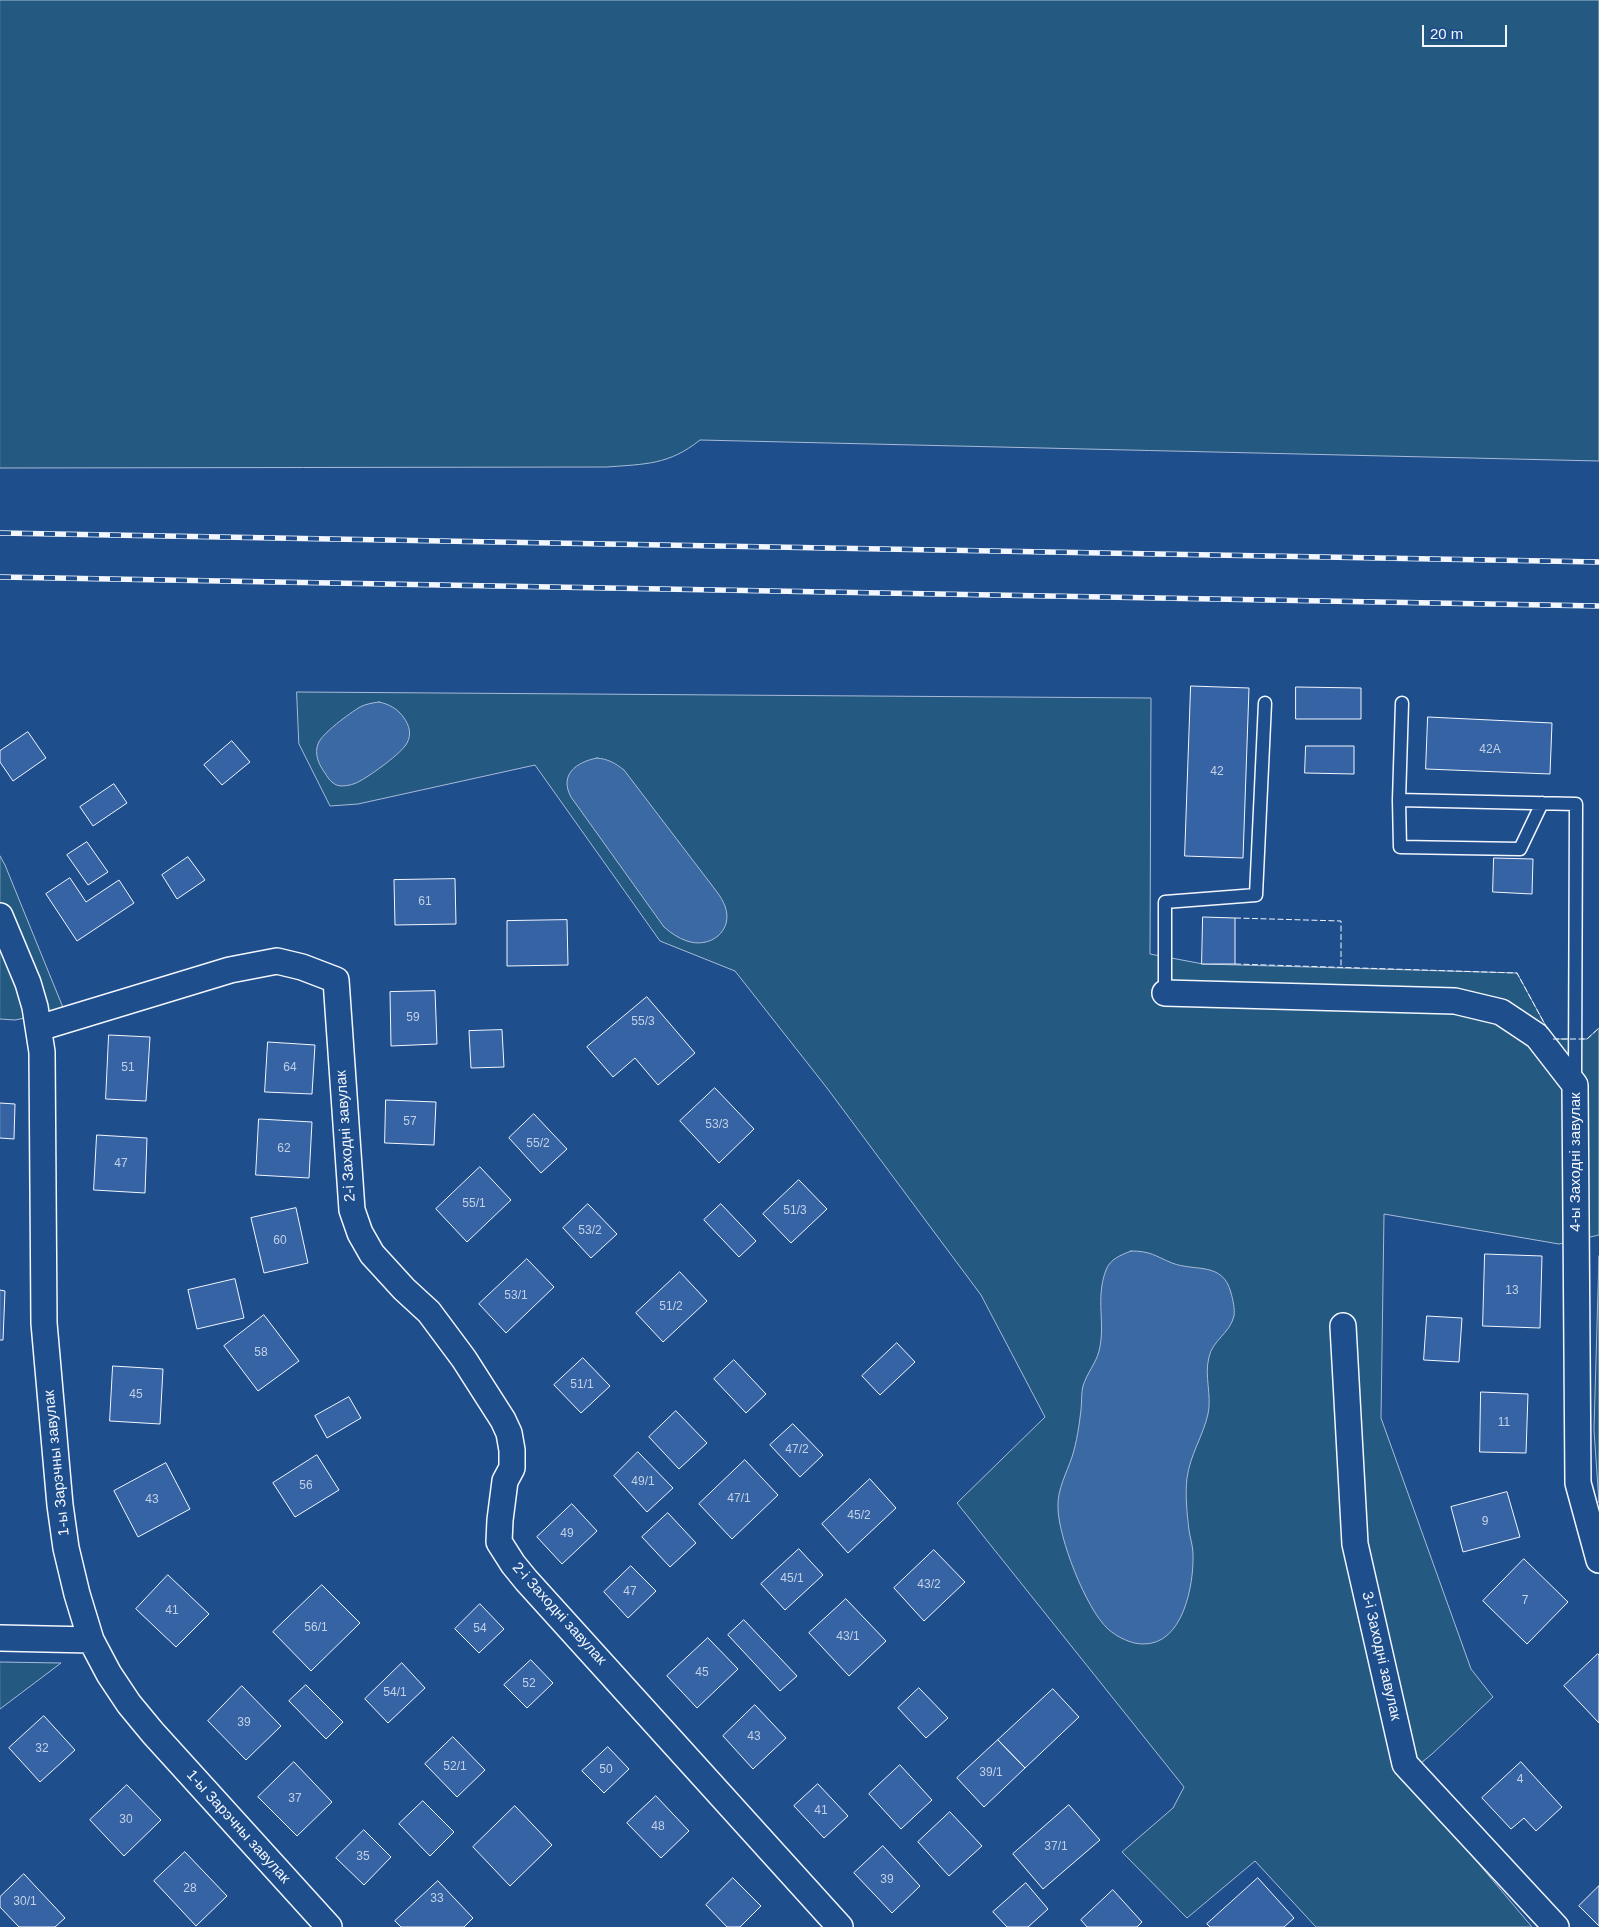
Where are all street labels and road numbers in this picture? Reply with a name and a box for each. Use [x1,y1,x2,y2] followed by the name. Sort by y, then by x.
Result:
[332,1070,360,1202] street label: 2-і Заходні завулак
[1567,1092,1585,1232] street label: 4-ы Заходні завулак
[40,1389,74,1537] street label: 1-ы Зарэчны завулак
[508,1559,610,1669] street label: 2-і Заходні завулак
[1357,1590,1405,1722] street label: 3-і Заходні завулак
[182,1767,294,1887] street label: 1-ы Зарэчны завулак

